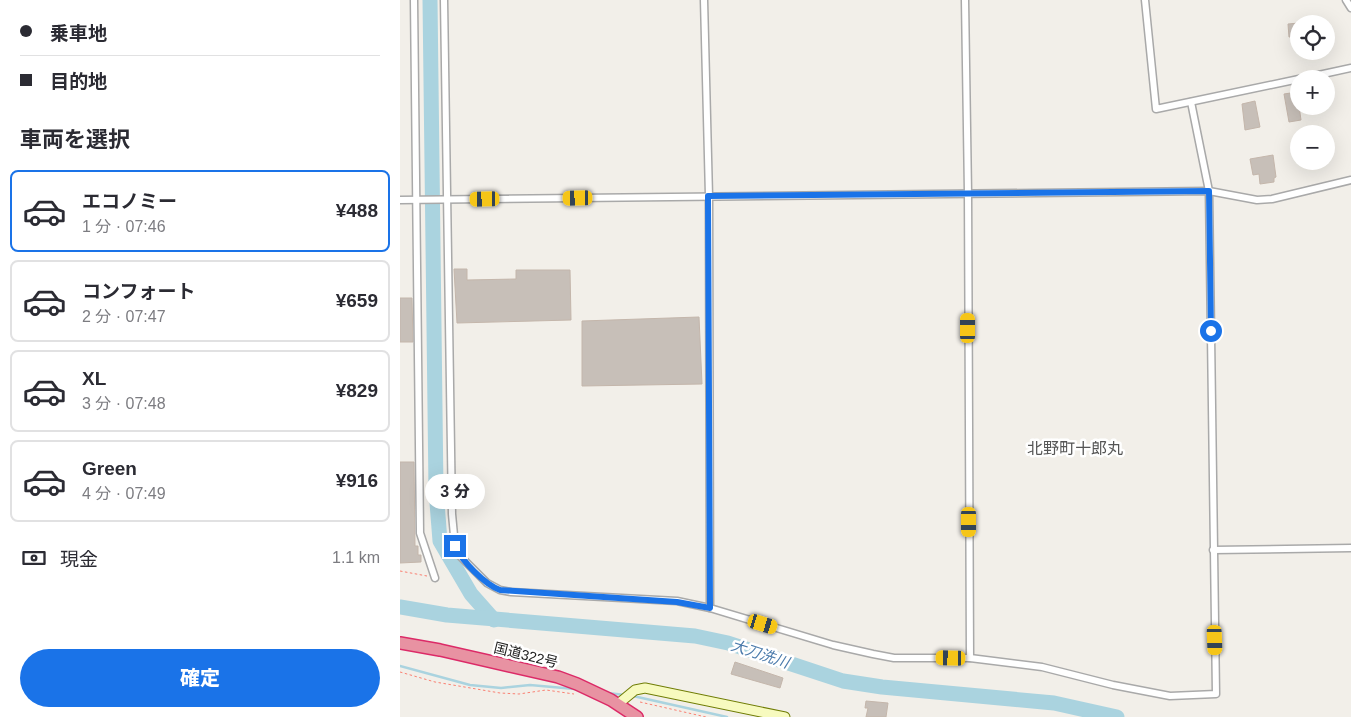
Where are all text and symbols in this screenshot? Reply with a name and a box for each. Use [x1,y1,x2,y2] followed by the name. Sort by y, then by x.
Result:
[1290,15,1335,170] map controls
[1290,15,1335,60] button: locate
[50,23,107,44] text: 乗車地
[1290,70,1335,115] button: +
[50,71,107,92] text: 目的地
[1290,125,1335,170] button: −
[20,127,130,152] text: 車両を選択
[22,189,67,234] icon: car
[562,190,593,206] car
[82,191,177,212] text: エコノミー
[469,191,500,207] car
[336,200,378,221] text: ¥488
[82,218,166,235] text: 1 分 · 07:46
[22,279,67,324] icon: car
[82,281,195,302] text: コンフォート
[336,290,378,311] text: ¥659
[82,308,166,325] text: 2 分 · 07:47
[960,313,975,343] car
[1200,320,1222,342] route start
[82,368,106,389] text: XL
[22,369,67,414] icon: car
[336,380,378,401] text: ¥829
[82,395,166,412] text: 3 分 · 07:48
[1027,440,1123,457] district label: 北野町十郎丸
[82,458,137,479] text: Green
[22,459,67,504] icon: car
[336,470,378,491] text: ¥916
[425,474,485,508] callout: 3 分
[440,483,470,500] text: 3 分
[82,485,166,502] text: 4 分 · 07:49
[961,507,976,537] car
[444,535,466,557] route end
[20,544,48,572] icon: cash
[60,549,98,570] text: 現金
[332,549,380,566] text: 1.1 km
[746,612,779,636] car
[1206,625,1223,655] car
[729,636,793,671] water label: 大刀洗川
[492,639,560,671] street label: 国道322号
[20,649,380,707] button: 確定
[935,650,966,666] car

